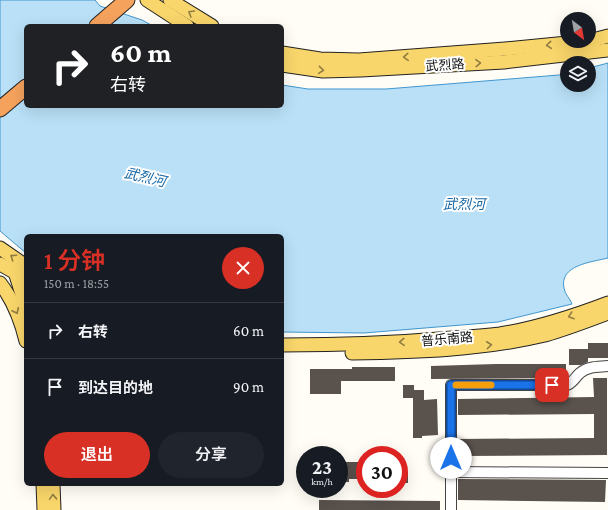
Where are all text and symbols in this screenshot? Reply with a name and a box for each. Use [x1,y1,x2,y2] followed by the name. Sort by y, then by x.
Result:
[188,11,195,18] one-way arrow
[560,12,596,48] north arrow
[560,12,596,92] map controls
[110,37,171,68] text: 60 m
[44,40,96,92] icon: right
[546,41,552,50] one-way arrow
[402,52,409,61] one-way arrow
[425,56,465,74] street label: 武烈路
[560,56,596,92] button: layers
[475,59,481,68] one-way arrow
[318,65,324,74] one-way arrow
[110,75,146,95] text: 右转
[123,164,170,190] water label: 武烈河
[443,196,488,212] water label: 武烈河
[44,247,105,274] text: 1 分钟
[222,247,264,289] button: close
[10,254,17,262] one-way arrow
[44,276,109,291] text: 150 m · 18:55
[11,307,19,314] one-way arrow
[568,311,575,319] one-way arrow
[44,320,66,342] icon: right
[233,323,264,339] text: 60 m
[78,324,108,340] text: 右转
[420,329,474,349] street label: 普乐南路
[399,338,405,347] one-way arrow
[486,340,492,349] one-way arrow
[535,368,569,402] pin
[541,374,563,396] icon: arrive
[44,376,66,398] icon: arrive
[233,379,264,395] text: 90 m
[78,380,153,396] text: 到达目的地
[44,432,150,478] button: 退出
[158,432,264,478] button: 分享
[430,437,472,479] position arrow
[356,446,408,498] speed limit sign: 30
[312,456,332,478] text: 23
[311,476,333,487] text: km/h
[49,494,58,500] one-way arrow

